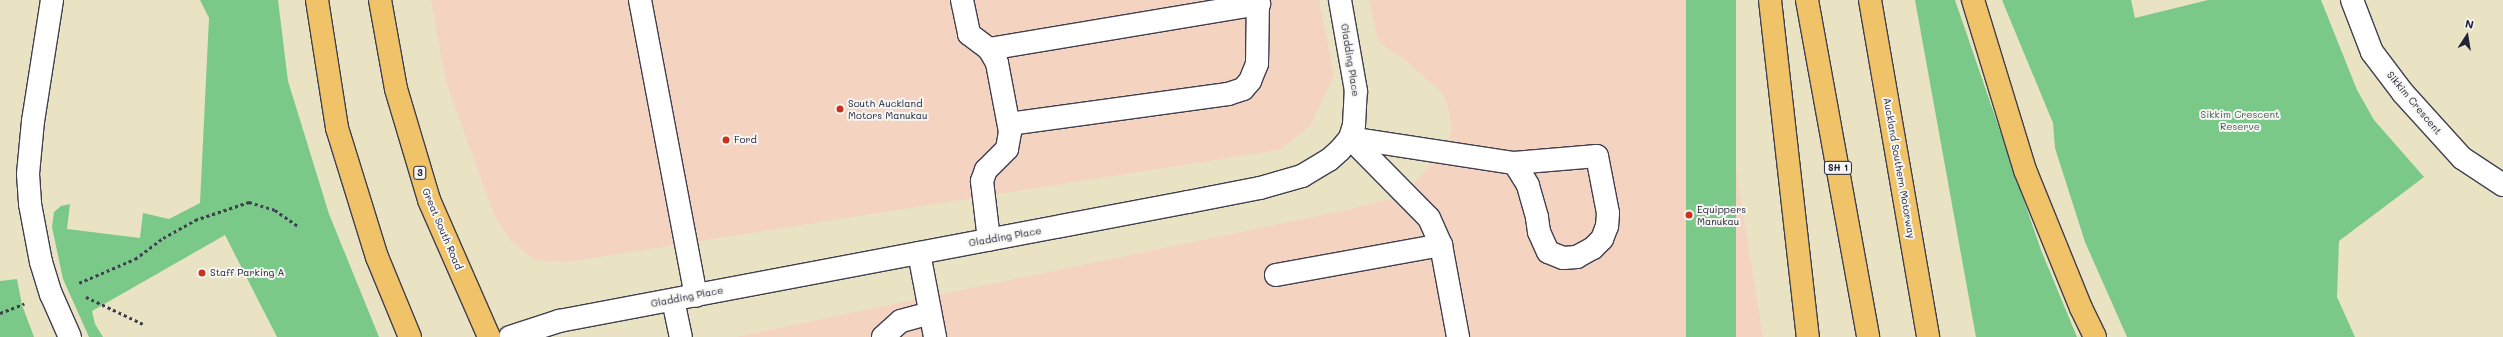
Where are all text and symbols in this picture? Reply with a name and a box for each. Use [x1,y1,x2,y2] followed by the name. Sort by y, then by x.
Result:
[2447,16,2487,56] north arrow
[2464,16,2475,32] text: N
[1338,23,1362,97] street label: Gladding Place
[2384,69,2444,137] street label: Sikkim Crescent
[848,97,928,120] place label: South Auckland Motors Manukau
[1881,97,1917,239] street label: Auckland Southern Motorway
[835,104,845,114] marker: South Auckland Motors Manukau
[2201,108,2279,132] park label: Sikkim Crescent Reserve
[734,134,757,146] place label: Ford
[721,135,731,145] marker: Ford
[1823,161,1853,175] road number: SH 1
[413,166,427,180] road number: 3
[419,186,465,272] street label: Great South Road
[1697,203,1746,226] place label: Equippers Manukau
[1684,210,1694,220] marker: Equippers Manukau
[968,225,1042,249] street label: Gladding Place
[210,267,284,279] place label: Staff Parking A
[197,268,207,278] marker: Staff Parking A
[650,284,724,310] street label: Gladding Place

